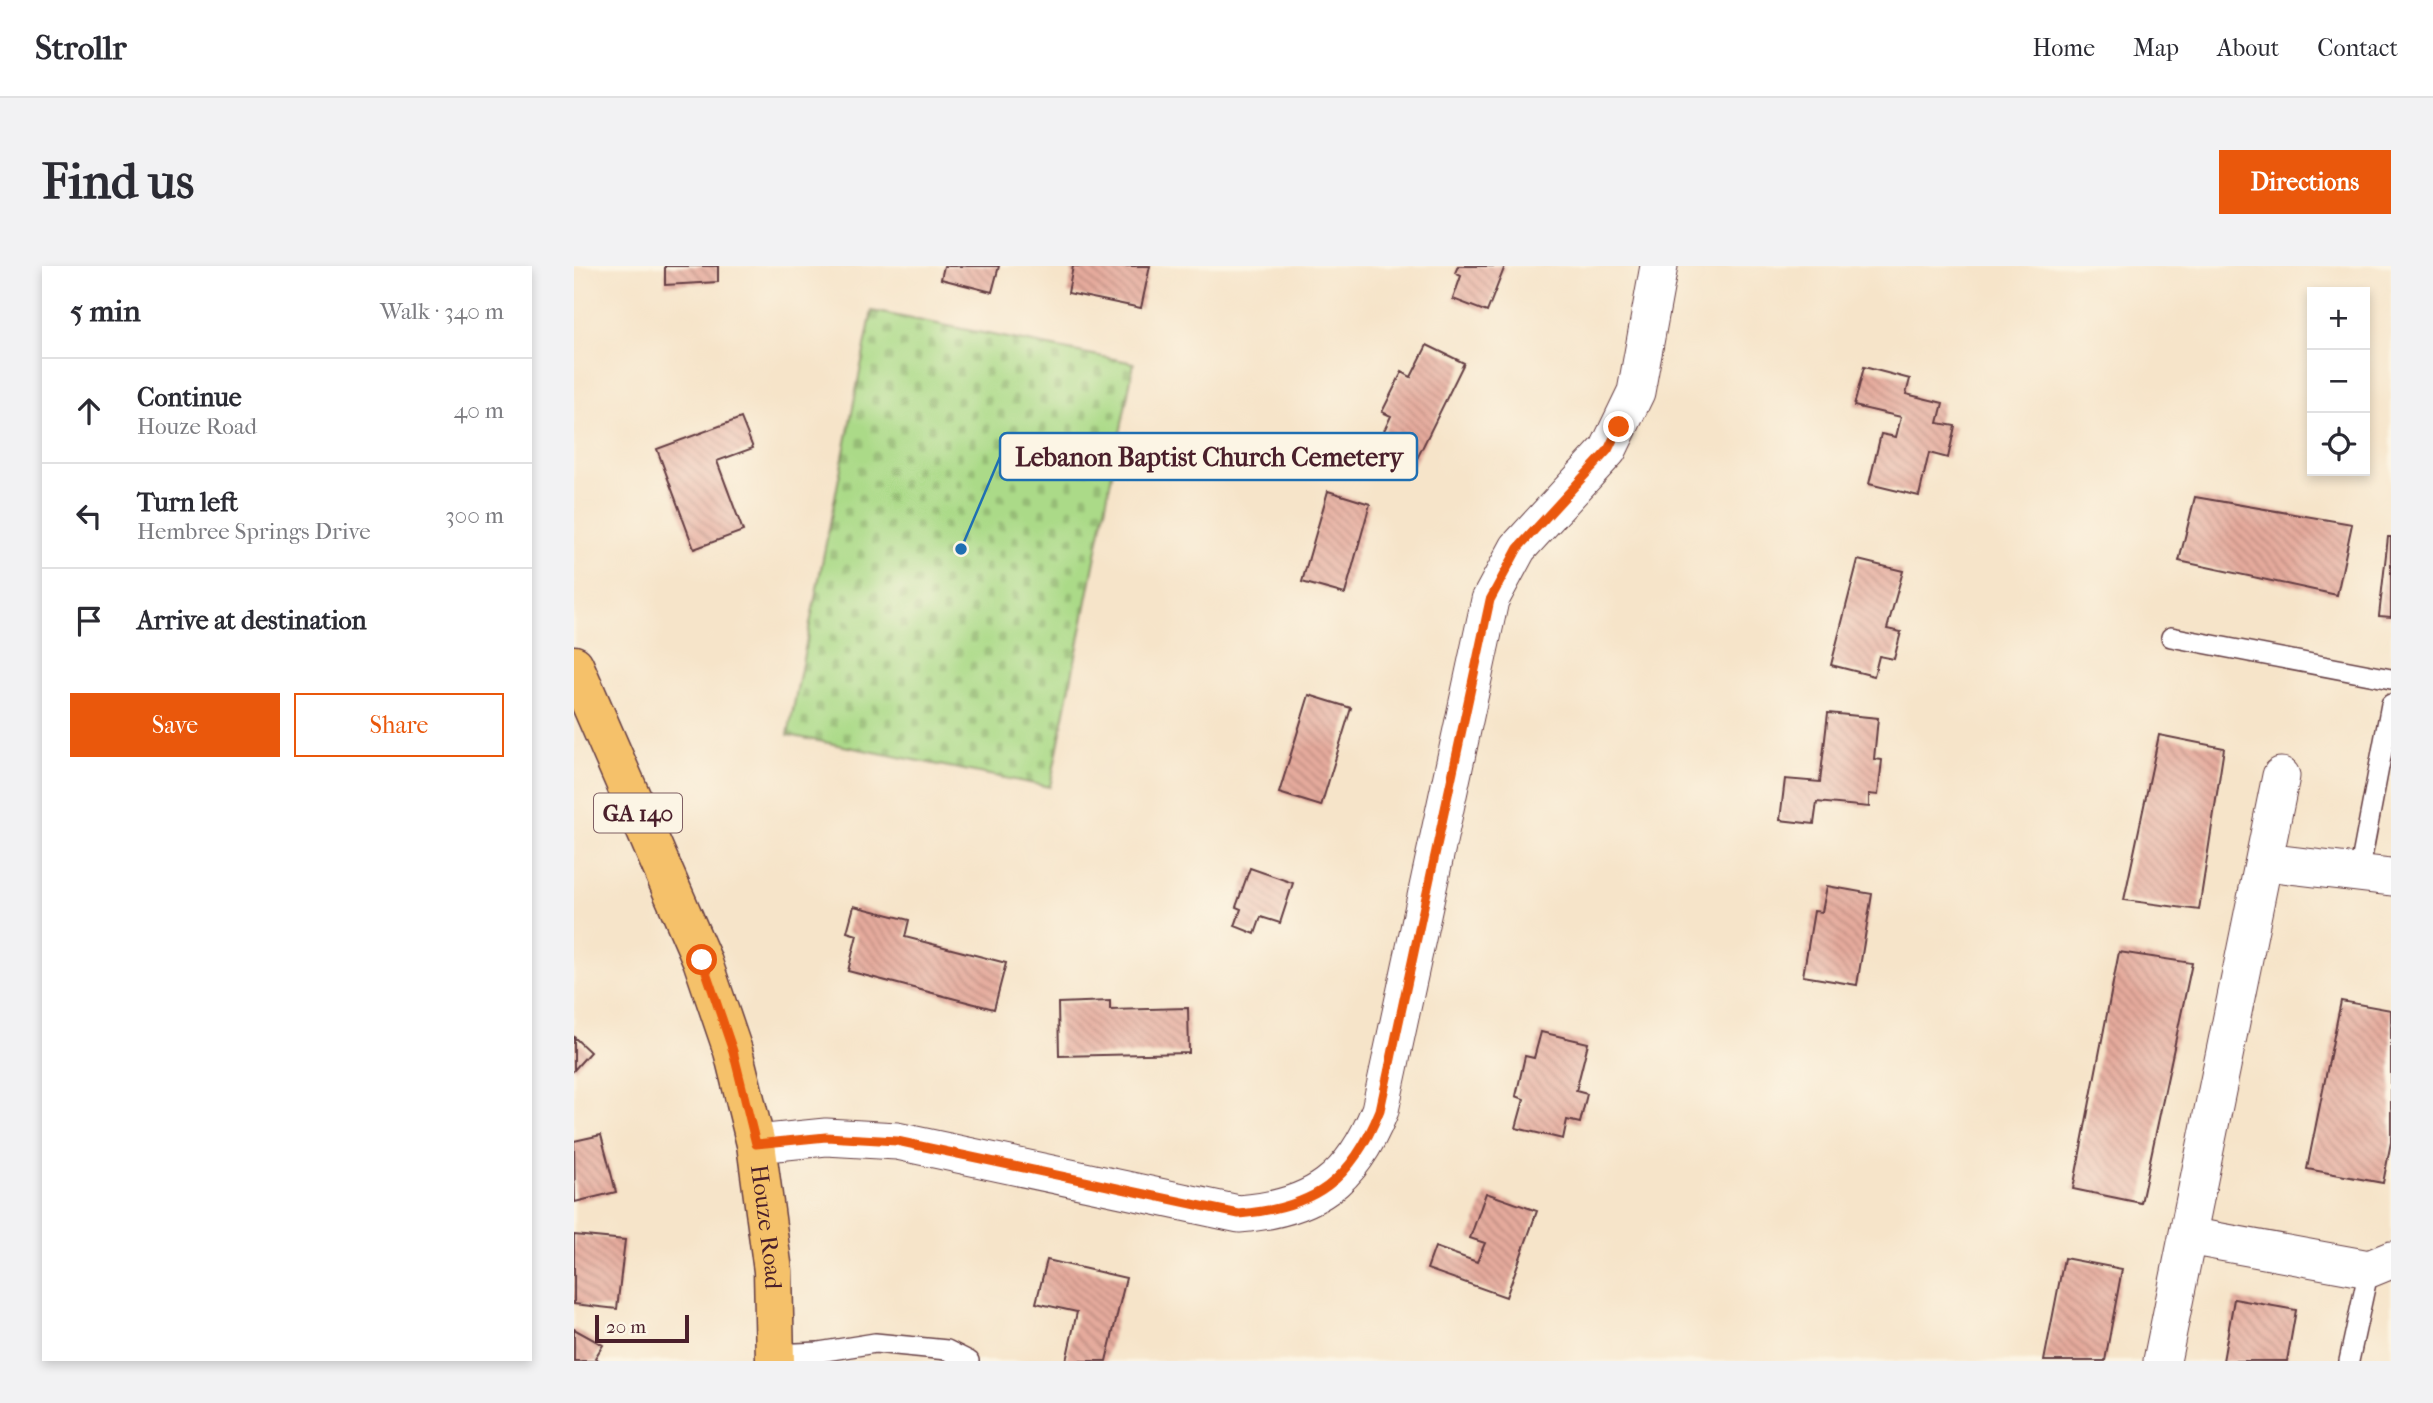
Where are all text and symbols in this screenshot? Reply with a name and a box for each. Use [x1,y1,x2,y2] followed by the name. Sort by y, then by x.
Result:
[35,29,126,68] text: Strollr
[2033,34,2095,62] text: Home
[2133,34,2179,62] text: Map
[2217,34,2279,62] text: About
[2317,34,2398,62] text: Contact
[2219,150,2391,214] button: Directions
[42,153,194,211] text: Find us
[2307,287,2370,476] map controls
[2307,287,2370,350] button: +
[70,294,141,329] text: 5 min
[380,298,504,325] text: Walk · 340 m
[2307,350,2370,413] button: −
[137,382,242,413] text: Continue
[70,392,108,430] icon: ahead
[454,397,504,424] text: 40 m
[1603,411,1634,442] route end
[137,413,257,440] text: Houze Road
[2307,413,2370,476] button: locate
[1000,433,1417,480] callout: Lebanon Baptist Church Cemetery
[1015,442,1405,473] text: Lebanon Baptist Church Cemetery
[137,487,238,518] text: Turn left
[70,497,108,535] icon: left
[445,502,504,529] text: 300 m
[137,518,371,545] text: Hembree Springs Drive
[70,602,108,640] icon: arrive
[137,605,367,636] text: Arrive at destination
[70,693,280,757] button: Save
[294,693,504,757] button: Share
[594,793,682,832] road number: GA 140
[686,944,717,975] route start
[745,1163,788,1290] street label: Houze Road
[595,1312,690,1344] scale bar
[606,1316,646,1338] text: 20 m

